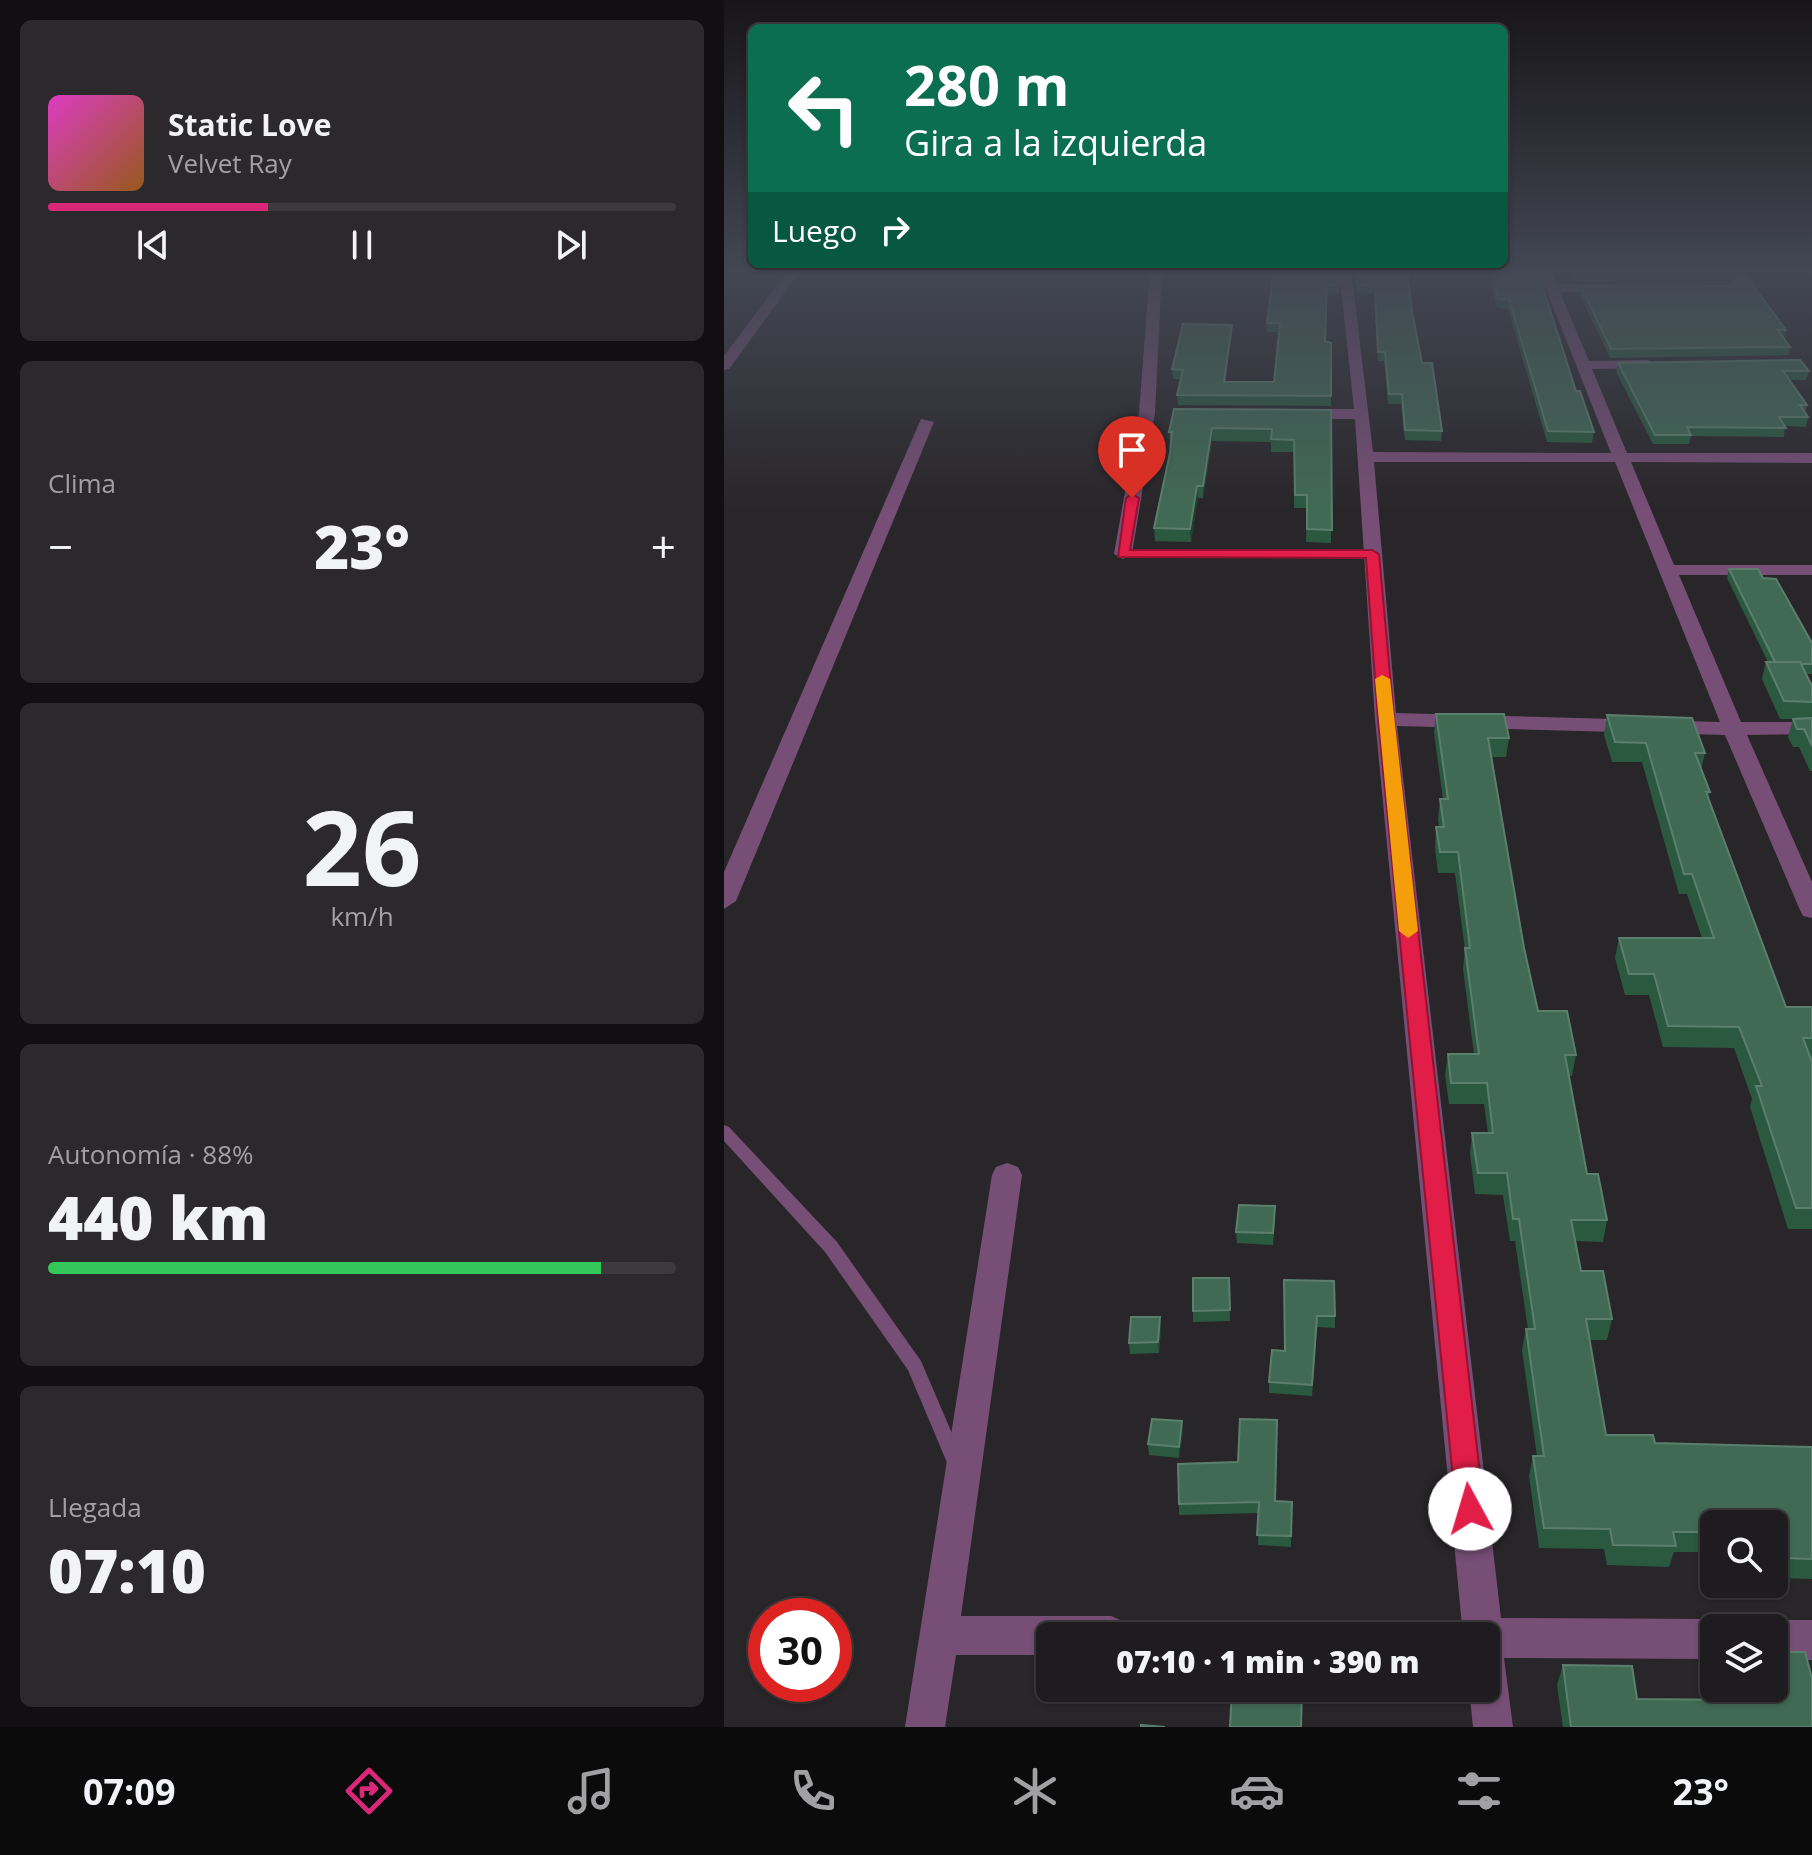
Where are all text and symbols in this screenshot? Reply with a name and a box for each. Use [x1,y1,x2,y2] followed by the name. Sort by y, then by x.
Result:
[904,46,1070,122] text: 280 m
[772,56,876,160] icon: left
[168,104,331,145] text: Static Love
[904,118,1207,167] text: Gira a la izquierda
[168,145,292,181] text: Velvet Ray
[873,208,917,252] icon: right
[772,210,857,251] text: Luego
[131,223,175,267] icon: previous
[340,223,384,267] icon: pause
[549,223,593,267] icon: next
[1098,416,1166,498] pin
[1110,428,1154,472] icon: arrive
[48,465,116,501] text: Clima
[314,505,410,587] text: 23°
[48,516,73,576] text: −
[651,516,676,576] text: +
[303,775,421,916] text: 26
[330,898,394,934] text: km/h
[48,1136,254,1172] text: Autonomía · 88%
[48,1176,269,1258] text: 440 km
[1428,1467,1512,1551] position arrow
[48,1489,142,1525] text: Llegada
[1700,1510,1788,1702] map controls
[1700,1510,1788,1598] button: search
[48,1529,206,1611] text: 07:10
[748,1598,852,1702] speed limit sign: 30
[1700,1614,1788,1702] button: layers
[1116,1641,1420,1682] text: 07:10 · 1 min · 390 m
[341,1763,397,1819] icon: directions
[563,1763,619,1819] icon: music
[785,1763,841,1819] icon: phone
[1007,1763,1063,1819] icon: climate
[1229,1763,1285,1819] icon: car
[1451,1763,1507,1819] icon: filters
[83,1767,176,1816] text: 07:09
[1672,1767,1729,1816] text: 23°

